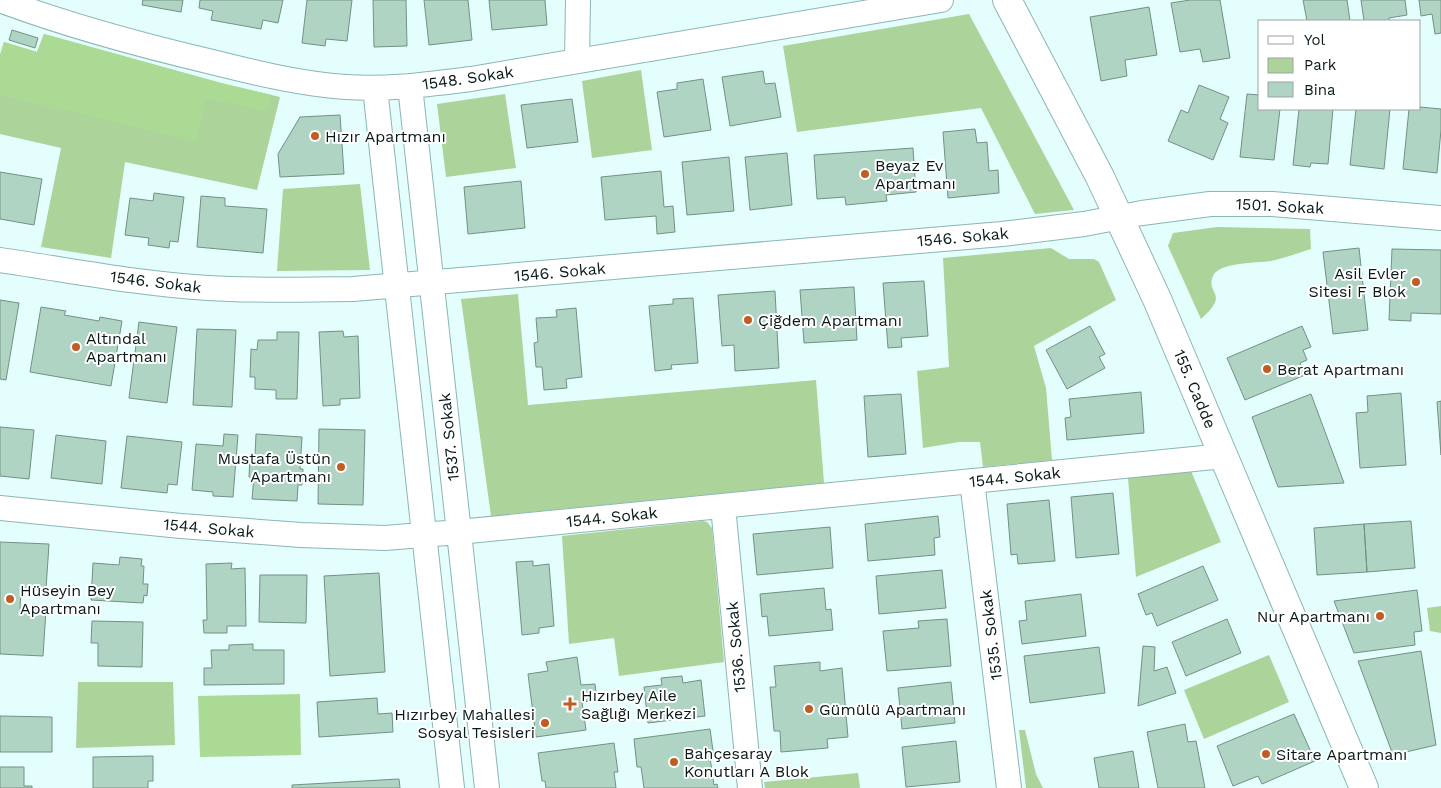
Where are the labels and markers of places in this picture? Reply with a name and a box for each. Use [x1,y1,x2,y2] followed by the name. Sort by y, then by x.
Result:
[325,127,446,146] place label: Hızır Apartmanı
[309,130,321,142] marker: Hızır Apartmanı
[875,156,956,193] place label: Beyaz Ev Apartmanı
[859,168,871,180] marker: Beyaz Ev Apartmanı
[1309,264,1406,301] place label: Asil Evler Sitesi F Blok
[1410,276,1422,288] marker: Asil Evler Sitesi F Blok
[758,311,902,330] place label: Çiğdem Apartmanı
[742,314,754,326] marker: Çiğdem Apartmanı
[86,329,167,366] place label: Altındal Apartmanı
[70,341,82,353] marker: Altındal Apartmanı
[1277,360,1404,379] place label: Berat Apartmanı
[1261,363,1273,375] marker: Berat Apartmanı
[217,449,331,486] place label: Mustafa Üstün Apartmanı
[335,461,347,473] marker: Mustafa Üstün Apartmanı
[20,581,115,618] place label: Hüseyin Bey Apartmanı
[4,593,16,605] marker: Hüseyin Bey Apartmanı
[1257,607,1370,626] place label: Nur Apartmanı
[1374,610,1386,622] marker: Nur Apartmanı
[581,686,696,723] place label: Hızırbey Aile Sağlığı Merkezi
[563,697,577,711] marker: Hızırbey Aile Sağlığı Merkezi
[819,700,966,719] place label: Gümülü Apartmanı
[803,703,815,715] marker: Gümülü Apartmanı
[394,705,535,742] place label: Hızırbey Mahallesi Sosyal Tesisleri
[539,717,551,729] marker: Hızırbey Mahallesi Sosyal Tesisleri
[684,744,809,781] place label: Bahçesaray Konutları A Blok
[1276,745,1407,764] place label: Sitare Apartmanı
[1260,748,1272,760] marker: Sitare Apartmanı
[668,756,680,768] marker: Bahçesaray Konutları A Blok

